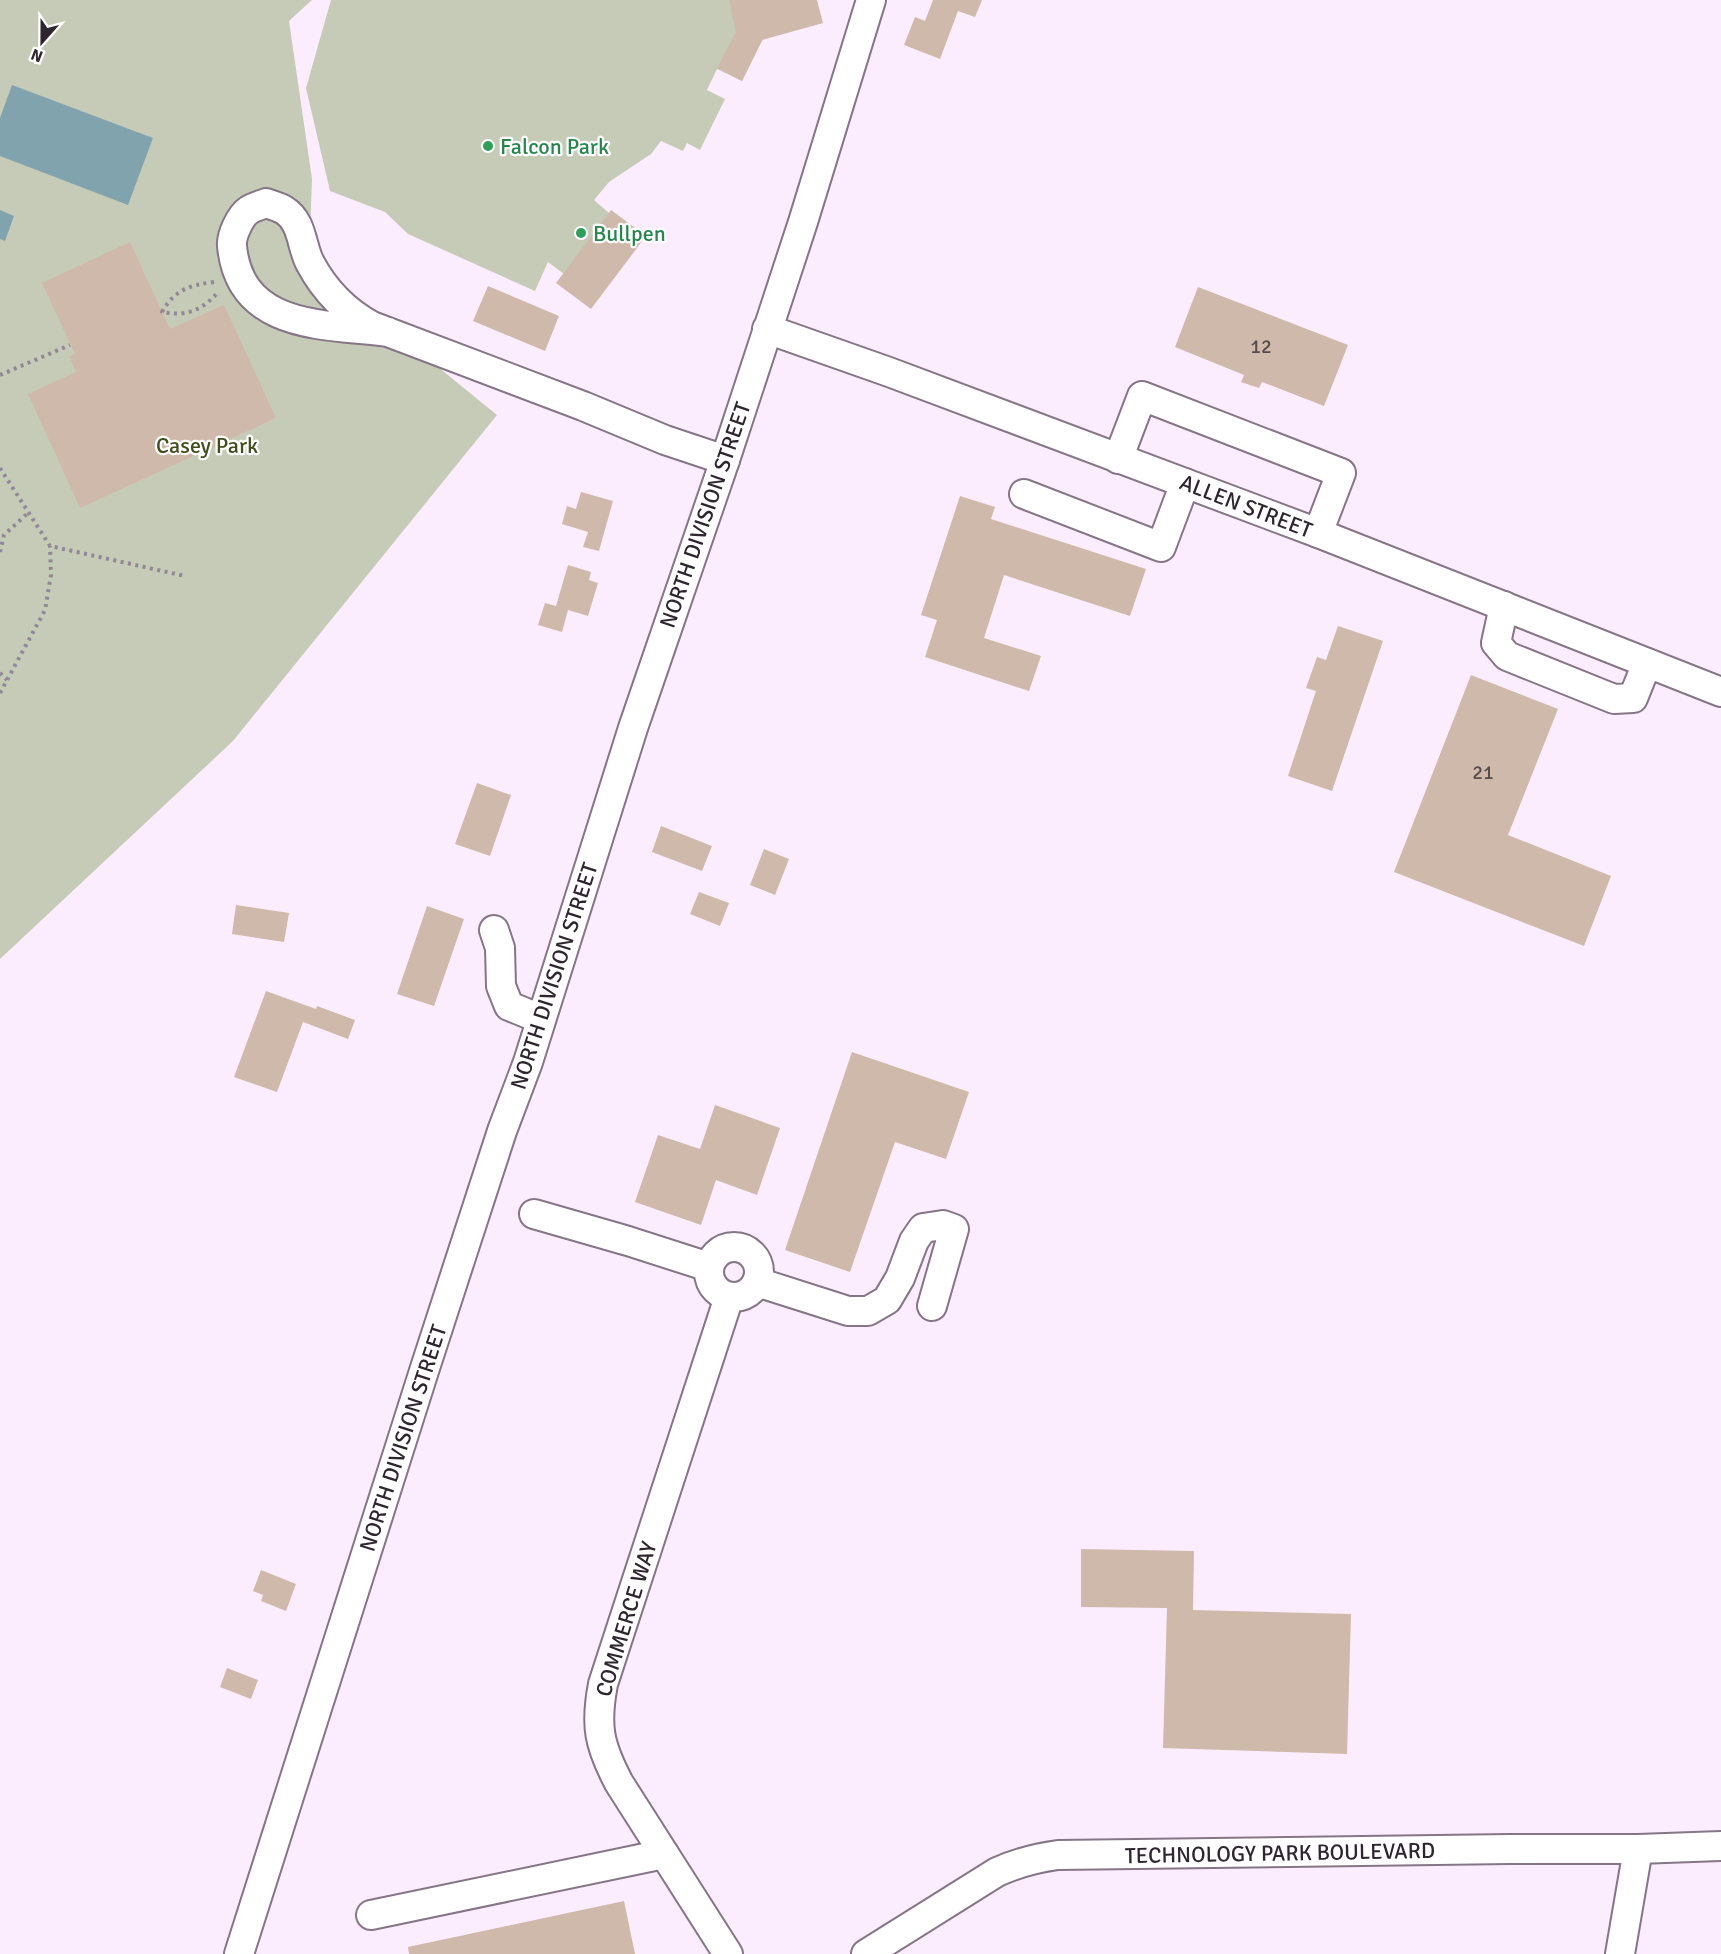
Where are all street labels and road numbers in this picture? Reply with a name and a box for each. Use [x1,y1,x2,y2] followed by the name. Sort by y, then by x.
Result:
[654,398,756,631] street label: NORTH DIVISION STREET
[1176,468,1316,544] street label: ALLEN STREET
[505,859,604,1093] street label: NORTH DIVISION STREET
[354,1321,453,1555] street label: NORTH DIVISION STREET
[590,1538,662,1700] street label: COMMERCE WAY
[1125,1837,1435,1869] street label: TECHNOLOGY PARK BOULEVARD

